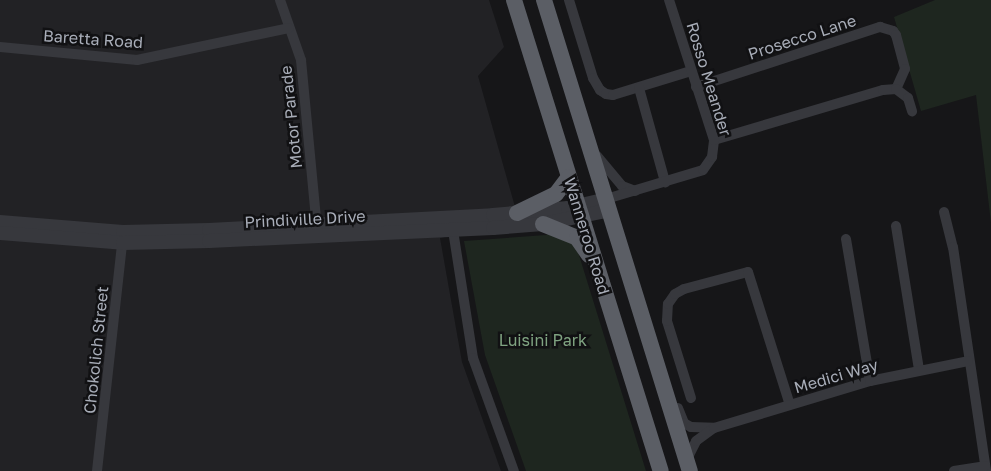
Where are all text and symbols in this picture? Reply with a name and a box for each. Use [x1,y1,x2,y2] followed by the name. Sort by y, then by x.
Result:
[746,11,858,63] street label: Prosecco Lane
[683,20,735,138] street label: Rosso Meander
[42,26,144,52] street label: Baretta Road
[276,65,306,169] street label: Motor Parade
[560,175,614,297] street label: Wanneroo Road
[244,206,366,232] street label: Prindiville Drive
[80,285,112,415] street label: Chokolich Street
[499,330,587,350] park label: Luisini Park
[792,355,880,397] street label: Medici Way

